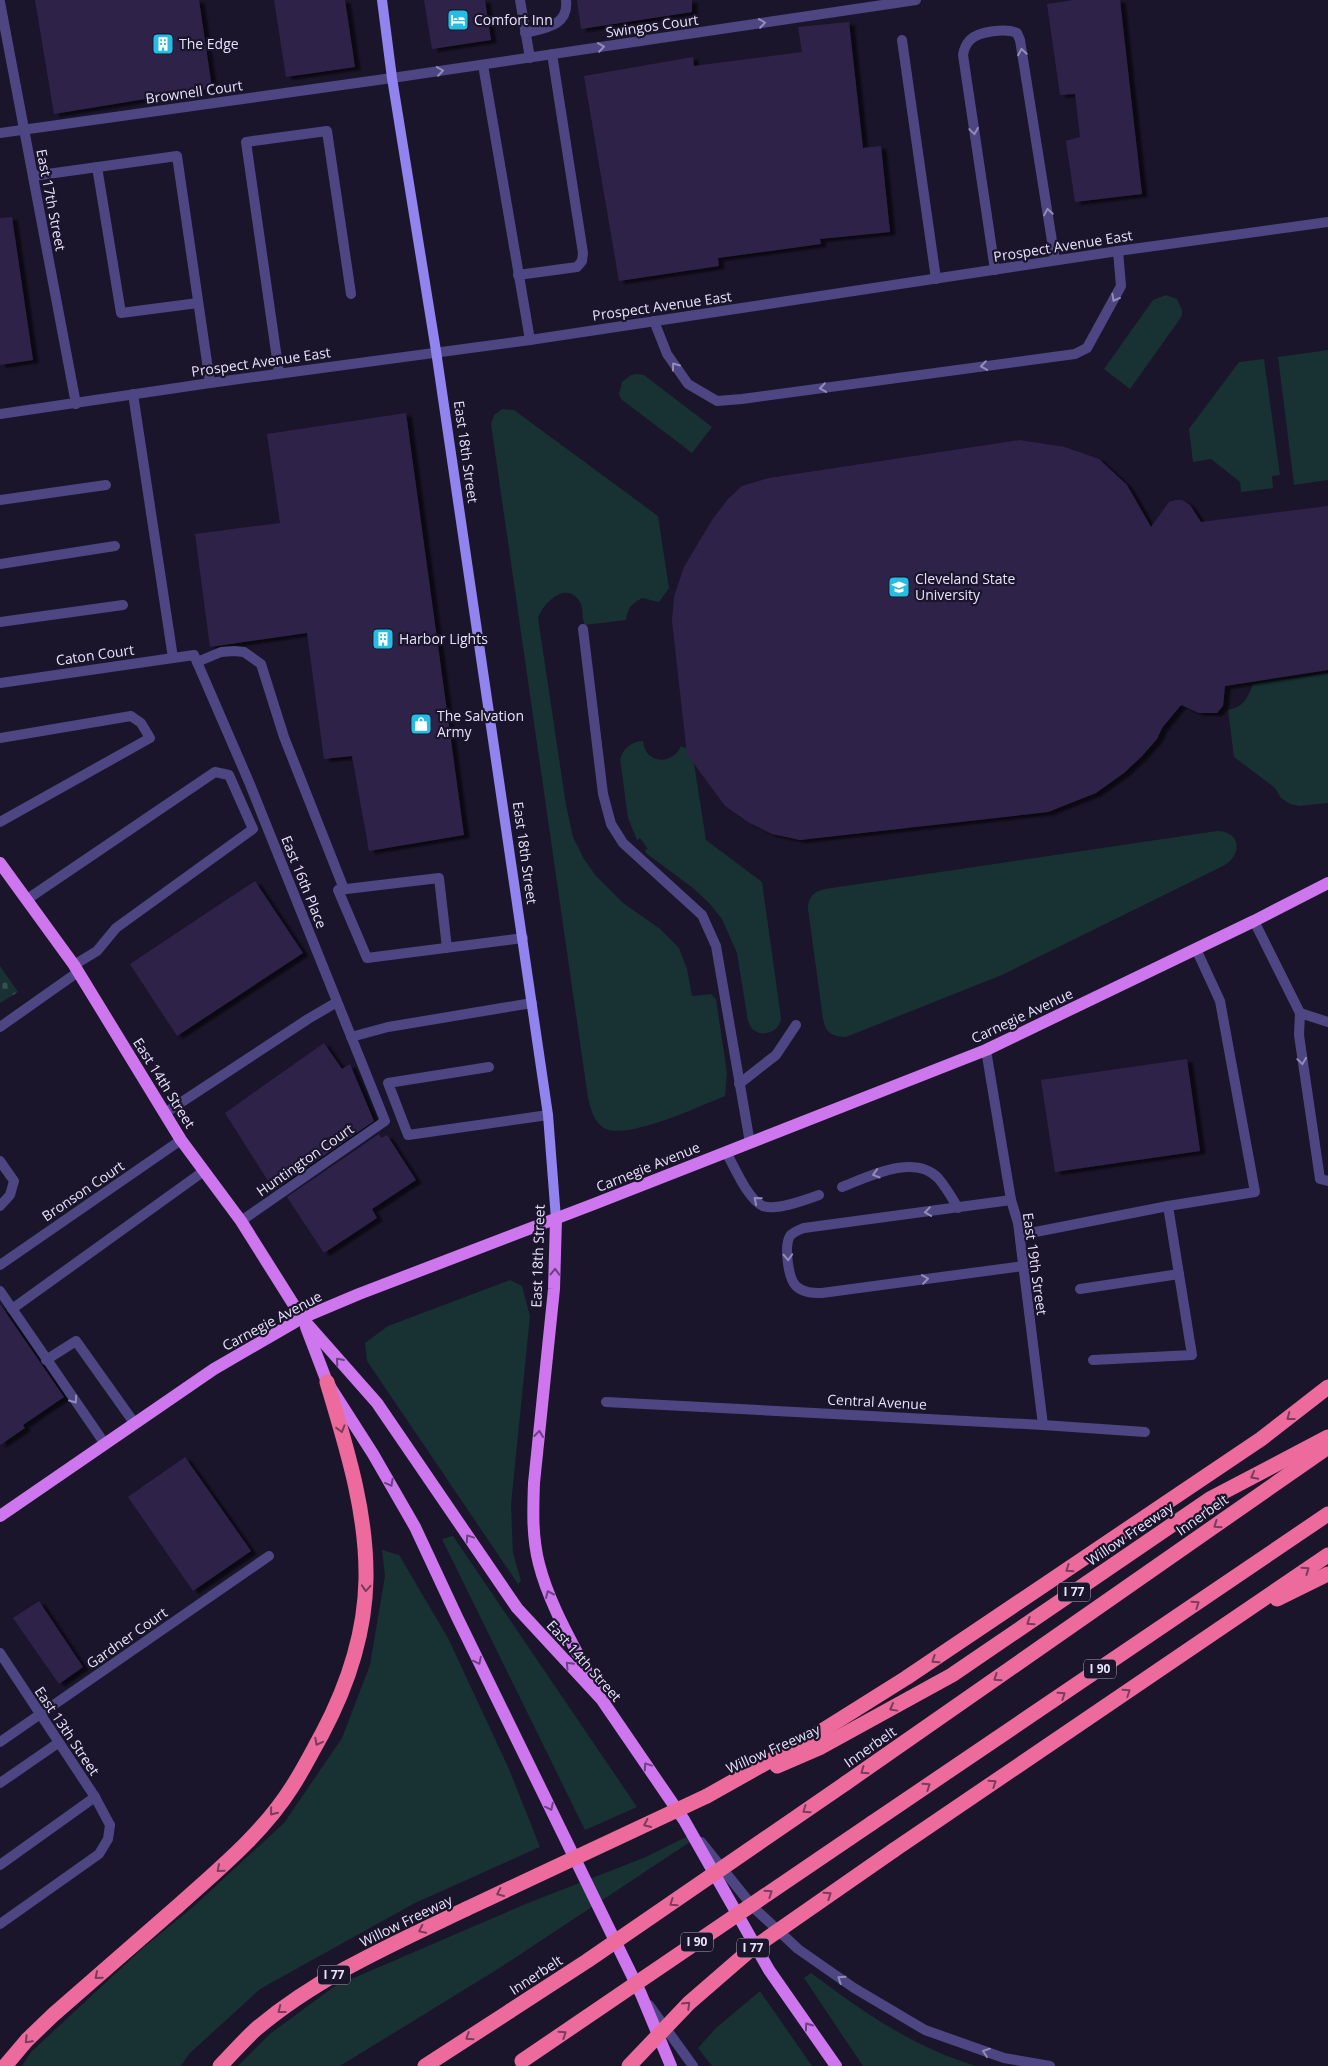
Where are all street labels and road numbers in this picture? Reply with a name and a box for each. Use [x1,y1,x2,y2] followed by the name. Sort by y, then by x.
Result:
[604,10,700,41] street label: Swingos Court
[144,75,244,108] street label: Brownell Court
[32,147,71,252] street label: East 17th Street
[992,225,1134,266] street label: Prospect Avenue East
[591,286,733,325] street label: Prospect Avenue East
[190,342,332,381] street label: Prospect Avenue East
[450,400,483,504] street label: East 18th Street
[55,640,135,669] street label: Caton Court
[509,801,542,905] street label: East 18th Street
[277,833,332,931] street label: East 16th Place
[968,984,1076,1047] street label: Carnegie Avenue
[129,1034,200,1132] street label: East 14th Street
[252,1119,357,1200] street label: Huntington Court
[593,1137,703,1196] street label: Carnegie Avenue
[38,1156,128,1225] street label: Bronson Court
[526,1204,549,1308] street label: East 18th Street
[1019,1212,1052,1316] street label: East 19th Street
[219,1286,325,1355] street label: Carnegie Avenue
[827,1389,927,1414] street label: Central Avenue
[1172,1490,1232,1539] street label: Innerbelt
[1083,1497,1178,1570] street label: Willow Freeway
[1058,1582,1090,1601] road number: I 77
[83,1603,171,1673] street label: Gardner Court
[543,1616,626,1705] street label: East 14th Street
[1084,1660,1116,1678] road number: I 90
[31,1683,104,1779] street label: East 13th Street
[723,1719,824,1778] street label: Willow Freeway
[840,1722,900,1771] street label: Innerbelt
[356,1889,456,1951] street label: Willow Freeway
[681,1932,713,1951] road number: I 90
[737,1939,769,1958] road number: I 77
[506,1950,566,1999] street label: Innerbelt
[318,1966,350,1984] road number: I 77

